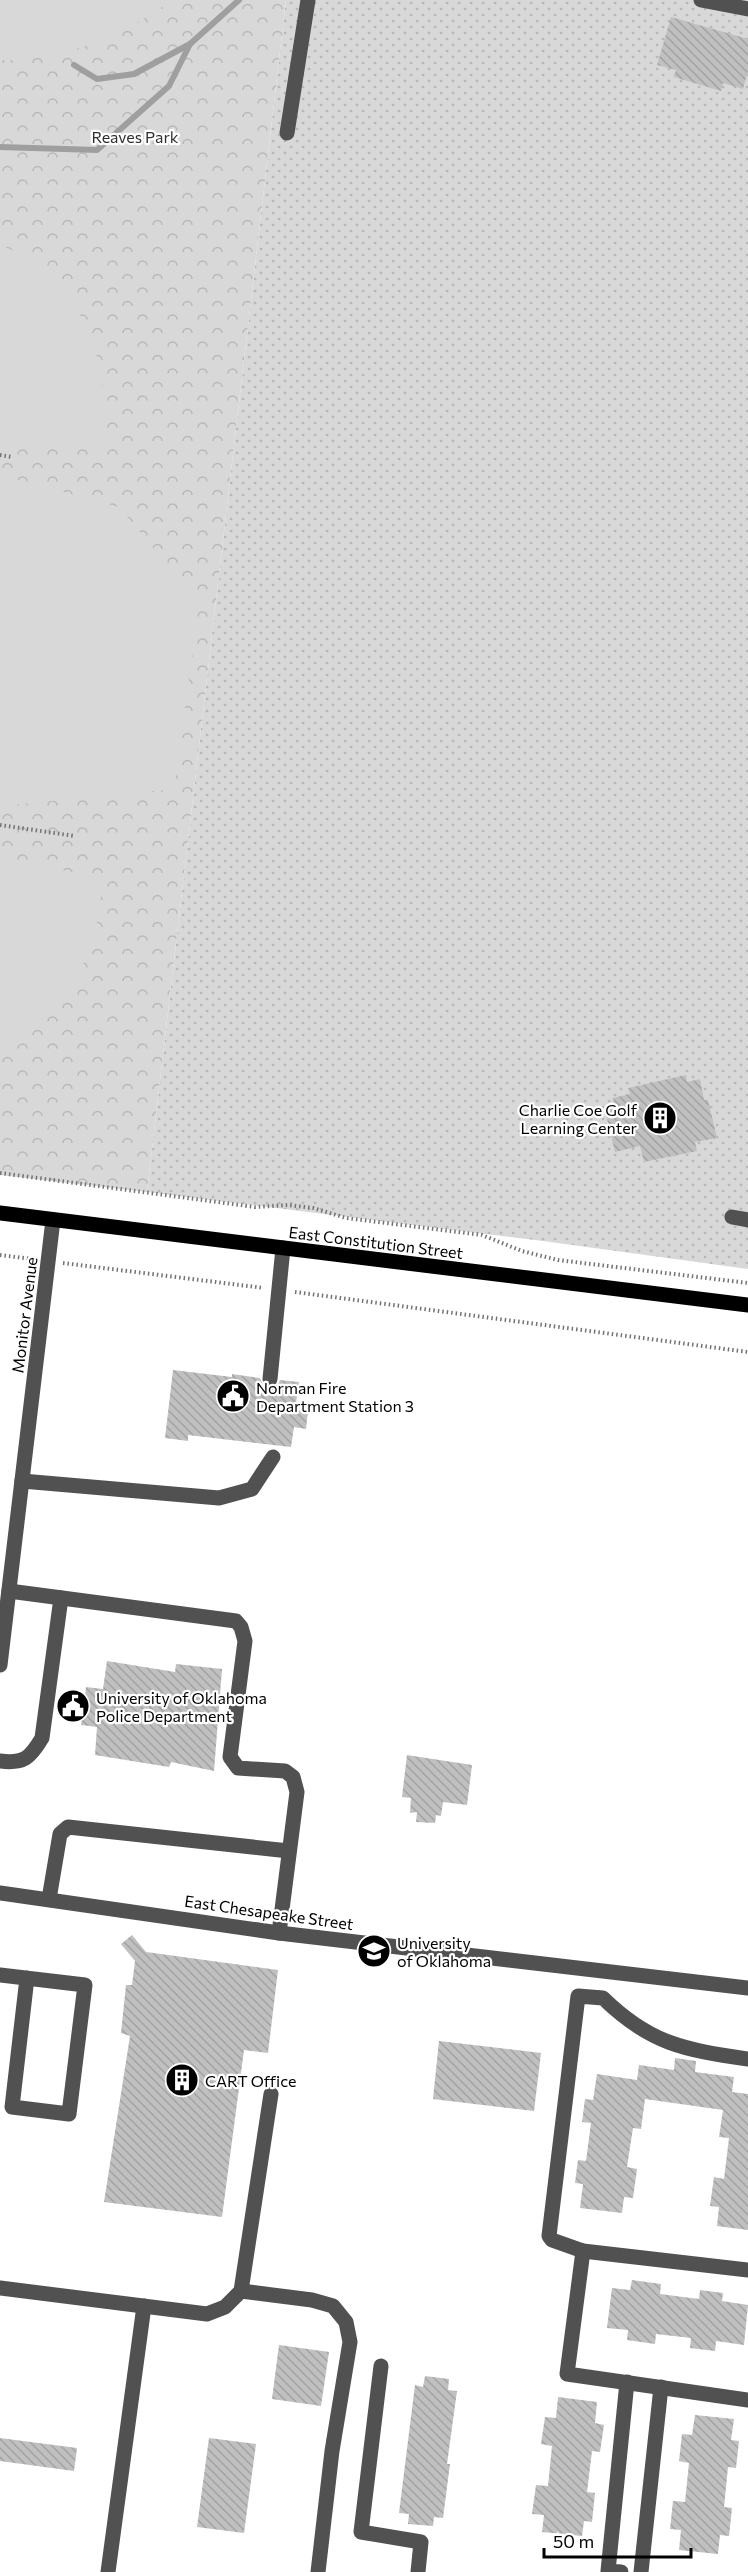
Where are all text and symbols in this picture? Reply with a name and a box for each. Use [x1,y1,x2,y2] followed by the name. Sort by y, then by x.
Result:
[91,127,179,146] park label: Reaves Park
[519,1100,638,1137] place label: Charlie Coe Golf Learning Center
[642,1100,678,1136] building icon: Charlie Coe Golf Learning Center
[288,1222,465,1262] street label: East Constitution Street
[7,1256,41,1374] street label: Monitor Avenue
[215,1378,251,1414] public building icon: Norman Fire Department Station 3
[256,1378,414,1415] place label: Norman Fire Department Station 3
[55,1688,91,1724] public building icon: University of Oklahoma Police Department
[96,1688,267,1725] place label: University of Oklahoma Police Department
[183,1891,355,1933] street label: East Chesapeake Street
[356,1933,392,1969] school or university icon: University of Oklahoma
[397,1933,491,1970] place label: University of Oklahoma
[164,2062,200,2098] building icon: CART Office
[205,2071,297,2090] place label: CART Office
[544,2521,691,2559] scale bar
[553,2530,594,2552] text: 50 m

